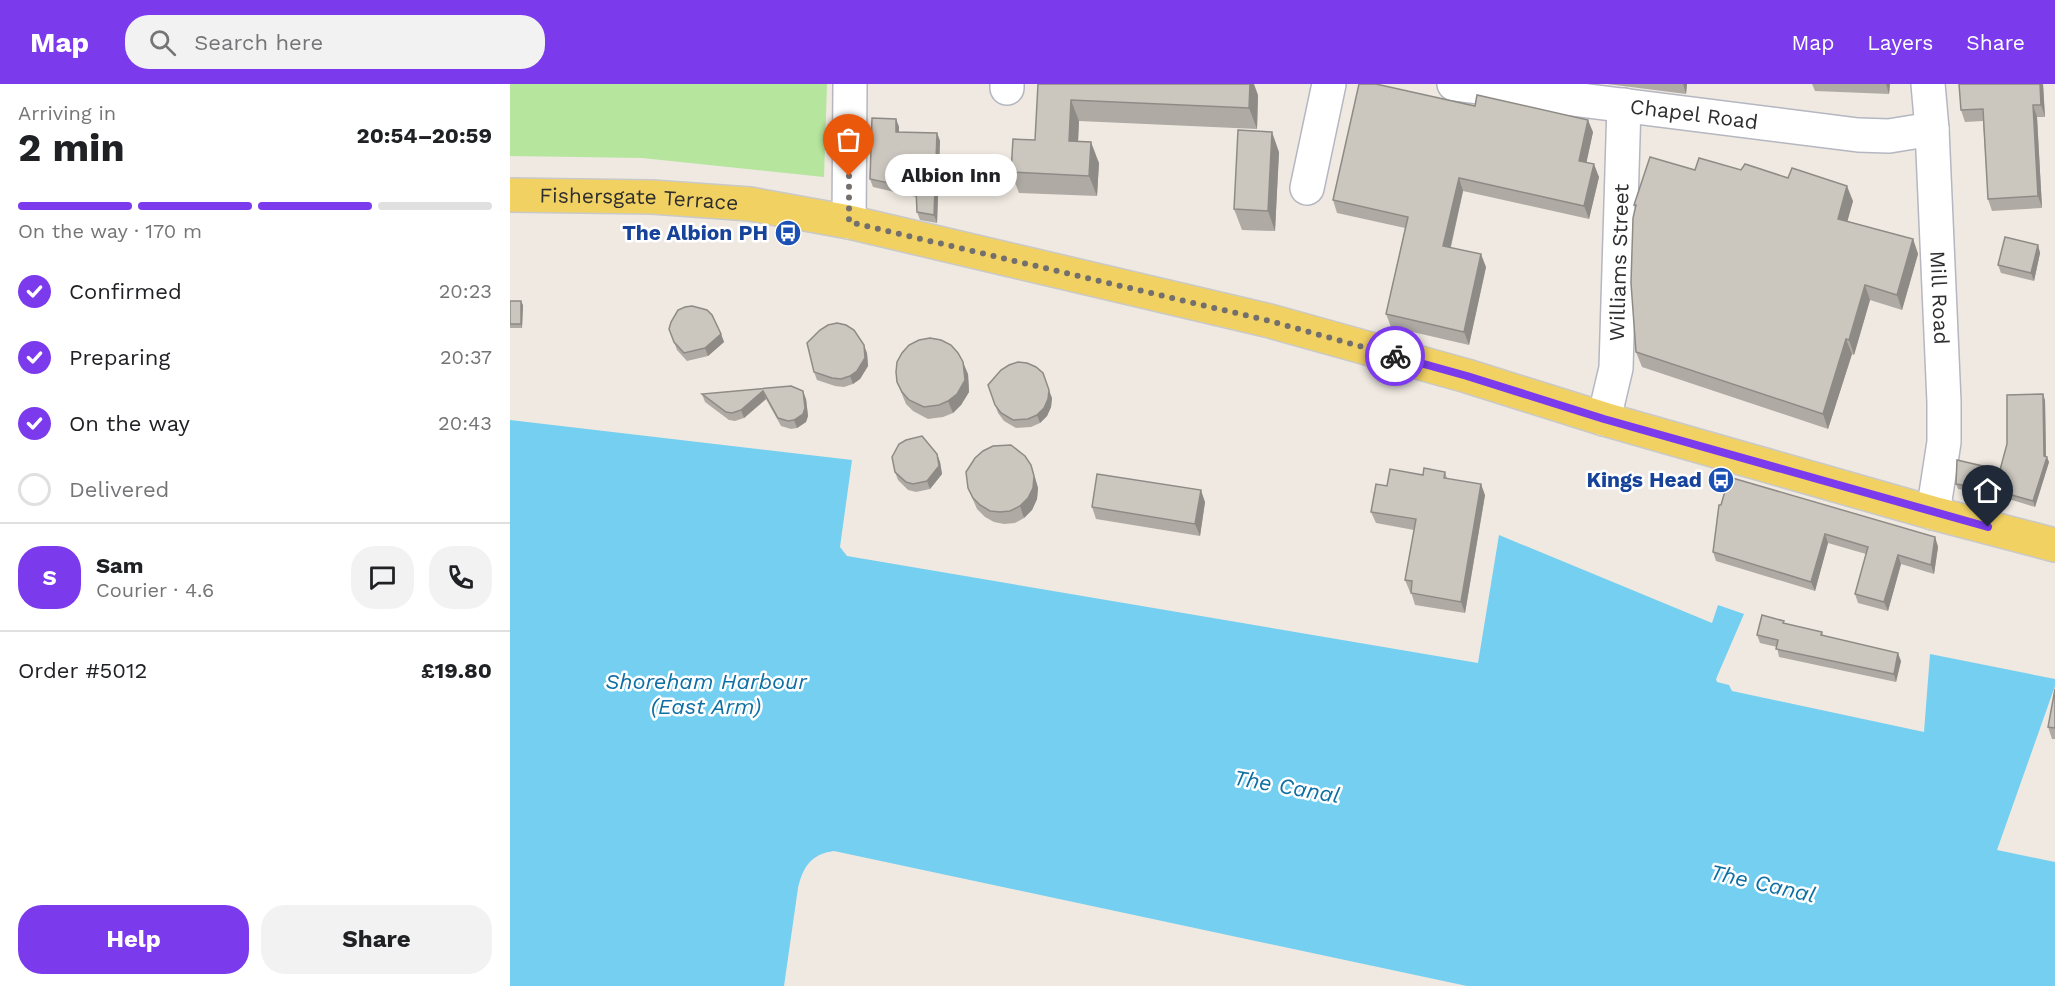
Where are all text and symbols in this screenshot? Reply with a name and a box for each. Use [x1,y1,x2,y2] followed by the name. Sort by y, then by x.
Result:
[125,15,545,69] search box
[30,26,89,59] text: Map
[146,26,179,59] icon: search
[194,30,323,55] text: Search here
[1791,30,1834,55] text: Map
[1867,30,1933,55] text: Layers
[1966,30,2025,55] text: Share
[1629,93,1760,134] street label: Chapel Road
[18,101,116,125] text: Arriving in
[823,114,874,176] pin
[357,123,492,148] text: 20:54–20:59
[832,123,865,156] icon: bag
[18,125,125,170] text: 2 min
[885,155,1017,197] callout: Albion Inn
[901,163,1001,187] text: Albion Inn
[539,182,739,215] street label: Fishersgate Terrace
[1604,183,1634,342] street label: Williams Street
[773,218,803,248] bus stop icon: The Albion PH
[18,219,202,243] text: On the way · 170 m
[622,220,768,245] place label: The Albion PH
[1925,250,1954,345] street label: Mill Road
[18,275,51,308] icon: check
[69,279,182,304] text: Confirmed
[439,279,492,303] text: 20:23
[1365,326,1425,386] courier
[1379,340,1412,373] icon: bike
[18,341,51,374] icon: check
[69,345,170,370] text: Preparing
[440,345,492,369] text: 20:37
[18,407,51,440] icon: check
[69,411,190,436] text: On the way
[438,411,492,435] text: 20:43
[1706,465,1736,495] bus stop icon: Kings Head
[1962,465,2013,527] pin
[1586,467,1702,492] place label: Kings Head
[1971,474,2004,507] icon: home
[69,477,169,502] text: Delivered
[351,546,414,609] button: chat
[429,546,492,609] button: phone
[96,553,144,578] text: Sam
[42,565,57,590] text: S
[96,578,214,602] text: Courier · 4.6
[18,658,147,683] text: Order #5012
[421,658,492,683] text: £19.80
[605,669,808,719] water label: Shoreham Harbour (East Arm)
[1232,765,1342,808] water label: The Canal
[1708,859,1818,908] water label: The Canal
[18,905,249,974] button: Help
[261,905,492,974] button: Share

